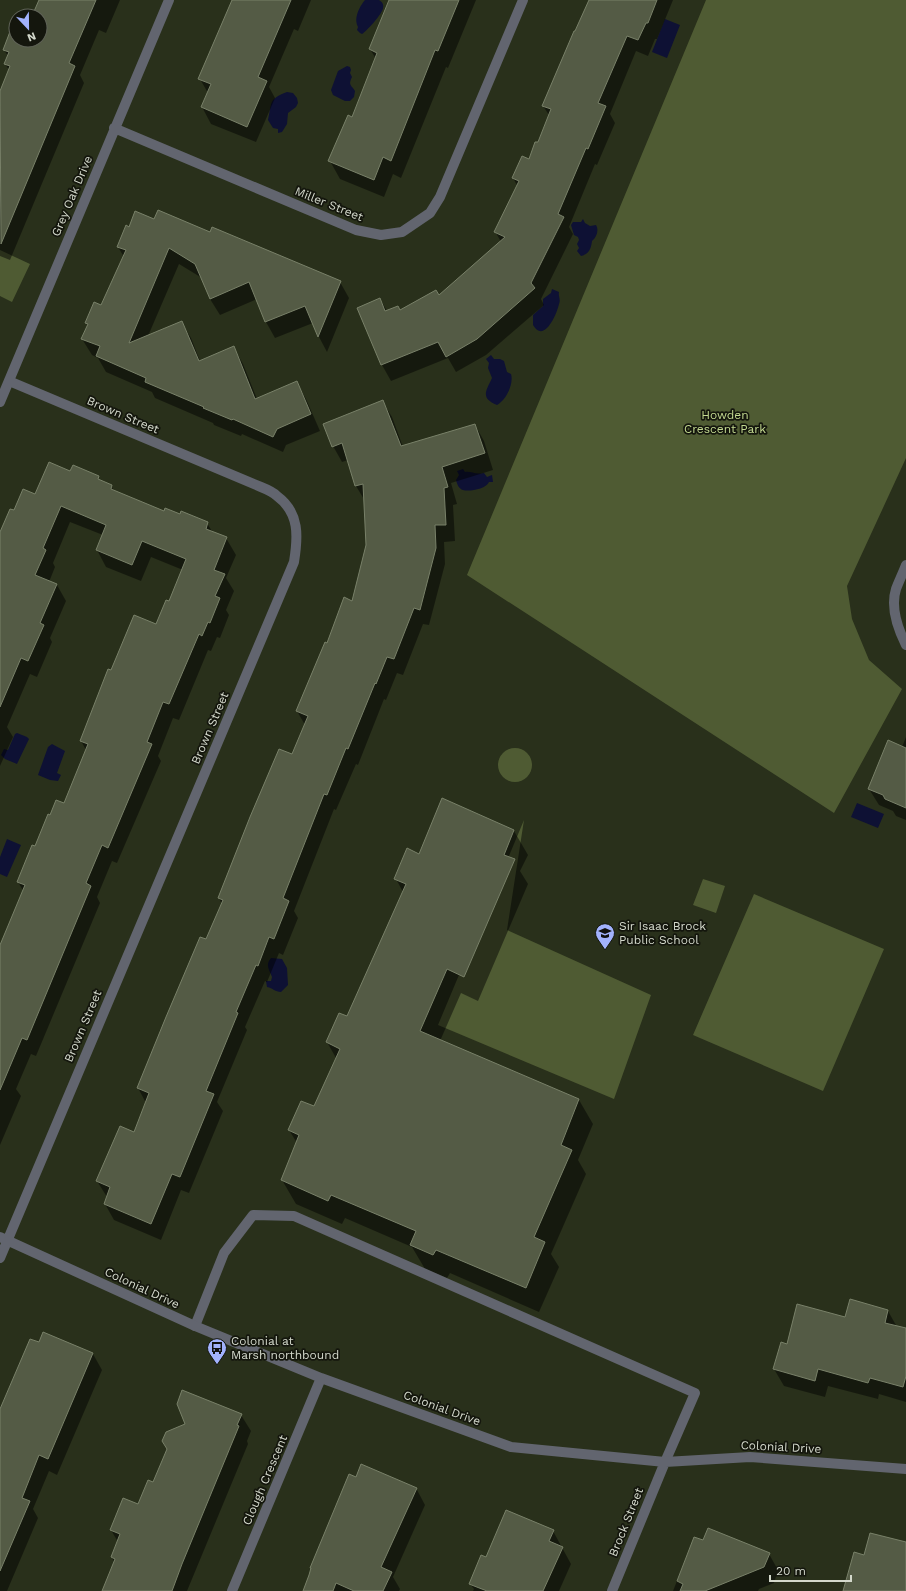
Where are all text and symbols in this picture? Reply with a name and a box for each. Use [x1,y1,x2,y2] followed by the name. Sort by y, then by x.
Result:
[8,8,48,48] north arrow
[25,29,38,44] text: N
[49,153,95,238] street label: Grey Oak Drive
[293,184,365,224] street label: Miller Street
[85,393,161,437] street label: Brown Street
[684,408,766,436] park label: Howden Crescent Park
[188,690,232,766] street label: Brown Street
[619,919,706,947] place label: Sir Isaac Brock Public School
[594,922,616,950] school or university icon: Sir Isaac Brock Public School
[61,988,105,1064] street label: Brown Street
[102,1265,182,1311] street label: Colonial Drive
[231,1334,339,1362] place label: Colonial at Marsh northbound
[206,1337,228,1365] bus stop icon: Colonial at Marsh northbound
[402,1388,482,1428] street label: Colonial Drive
[240,1433,290,1527] street label: Clough Crescent
[740,1438,822,1456] street label: Colonial Drive
[606,1485,646,1559] street label: Brock Street
[770,1557,851,1583] scale bar
[776,1564,806,1578] text: 20 m

